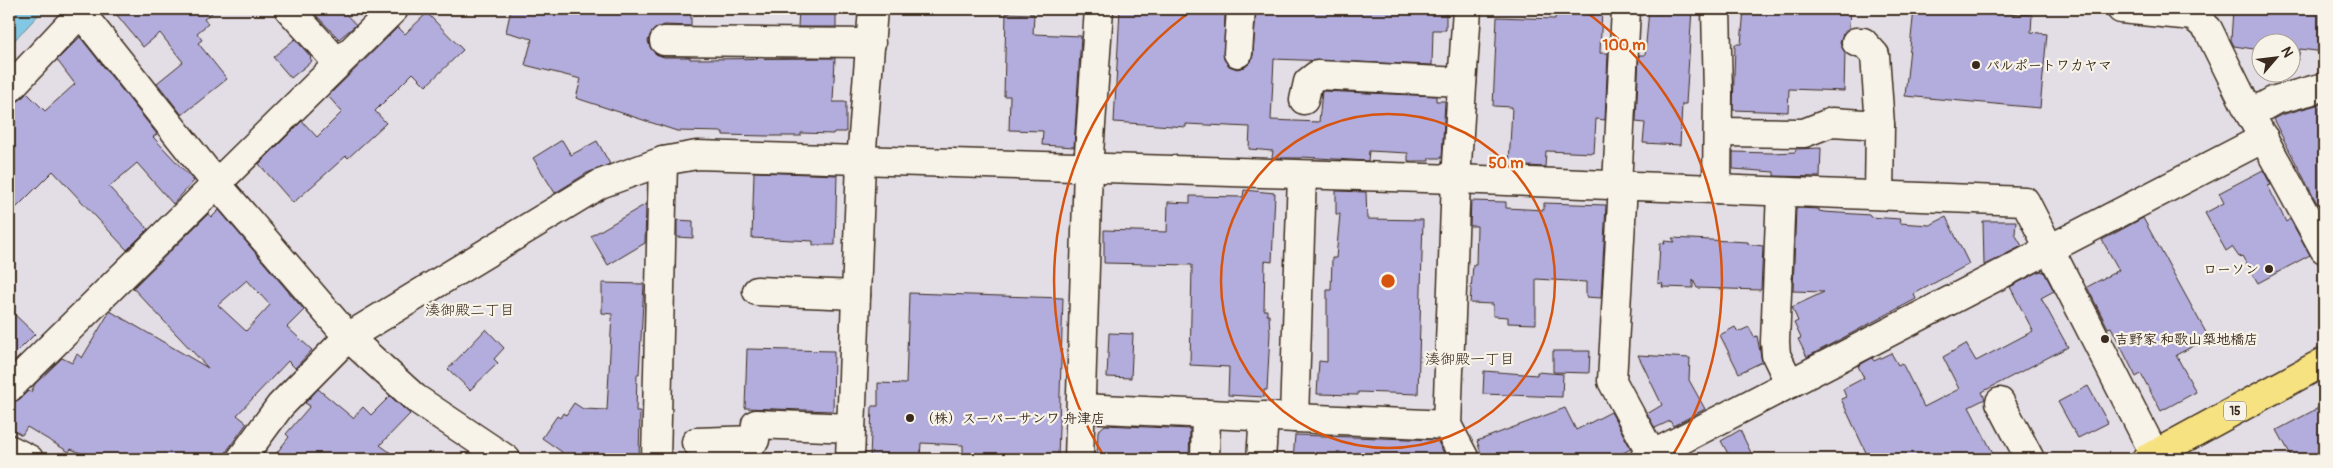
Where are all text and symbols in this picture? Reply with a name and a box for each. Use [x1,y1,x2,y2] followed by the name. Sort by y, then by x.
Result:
[2250,32,2300,82] north arrow
[1603,36,1645,55] text: 100 m
[2277,44,2297,60] text: N
[1986,57,2112,74] place label: パルポートワカヤマ
[1970,59,1982,71] marker: パルポートワカヤマ
[1489,154,1523,173] text: 50 m
[2203,261,2259,278] place label: ローソン
[2263,263,2275,275] marker: ローソン
[1379,272,1397,290] centre of rings
[425,301,515,320] district label: 湊御殿二丁目
[2115,331,2258,348] place label: 吉野家 和歌山築地橋店
[2099,333,2111,345] marker: 吉野家 和歌山築地橋店
[1425,350,1515,369] district label: 湊御殿一丁目
[2224,402,2246,421] road number: 15
[920,410,1105,427] place label: （株）スーパーサンワ 舟津店
[904,412,916,424] marker: （株）スーパーサンワ 舟津店

